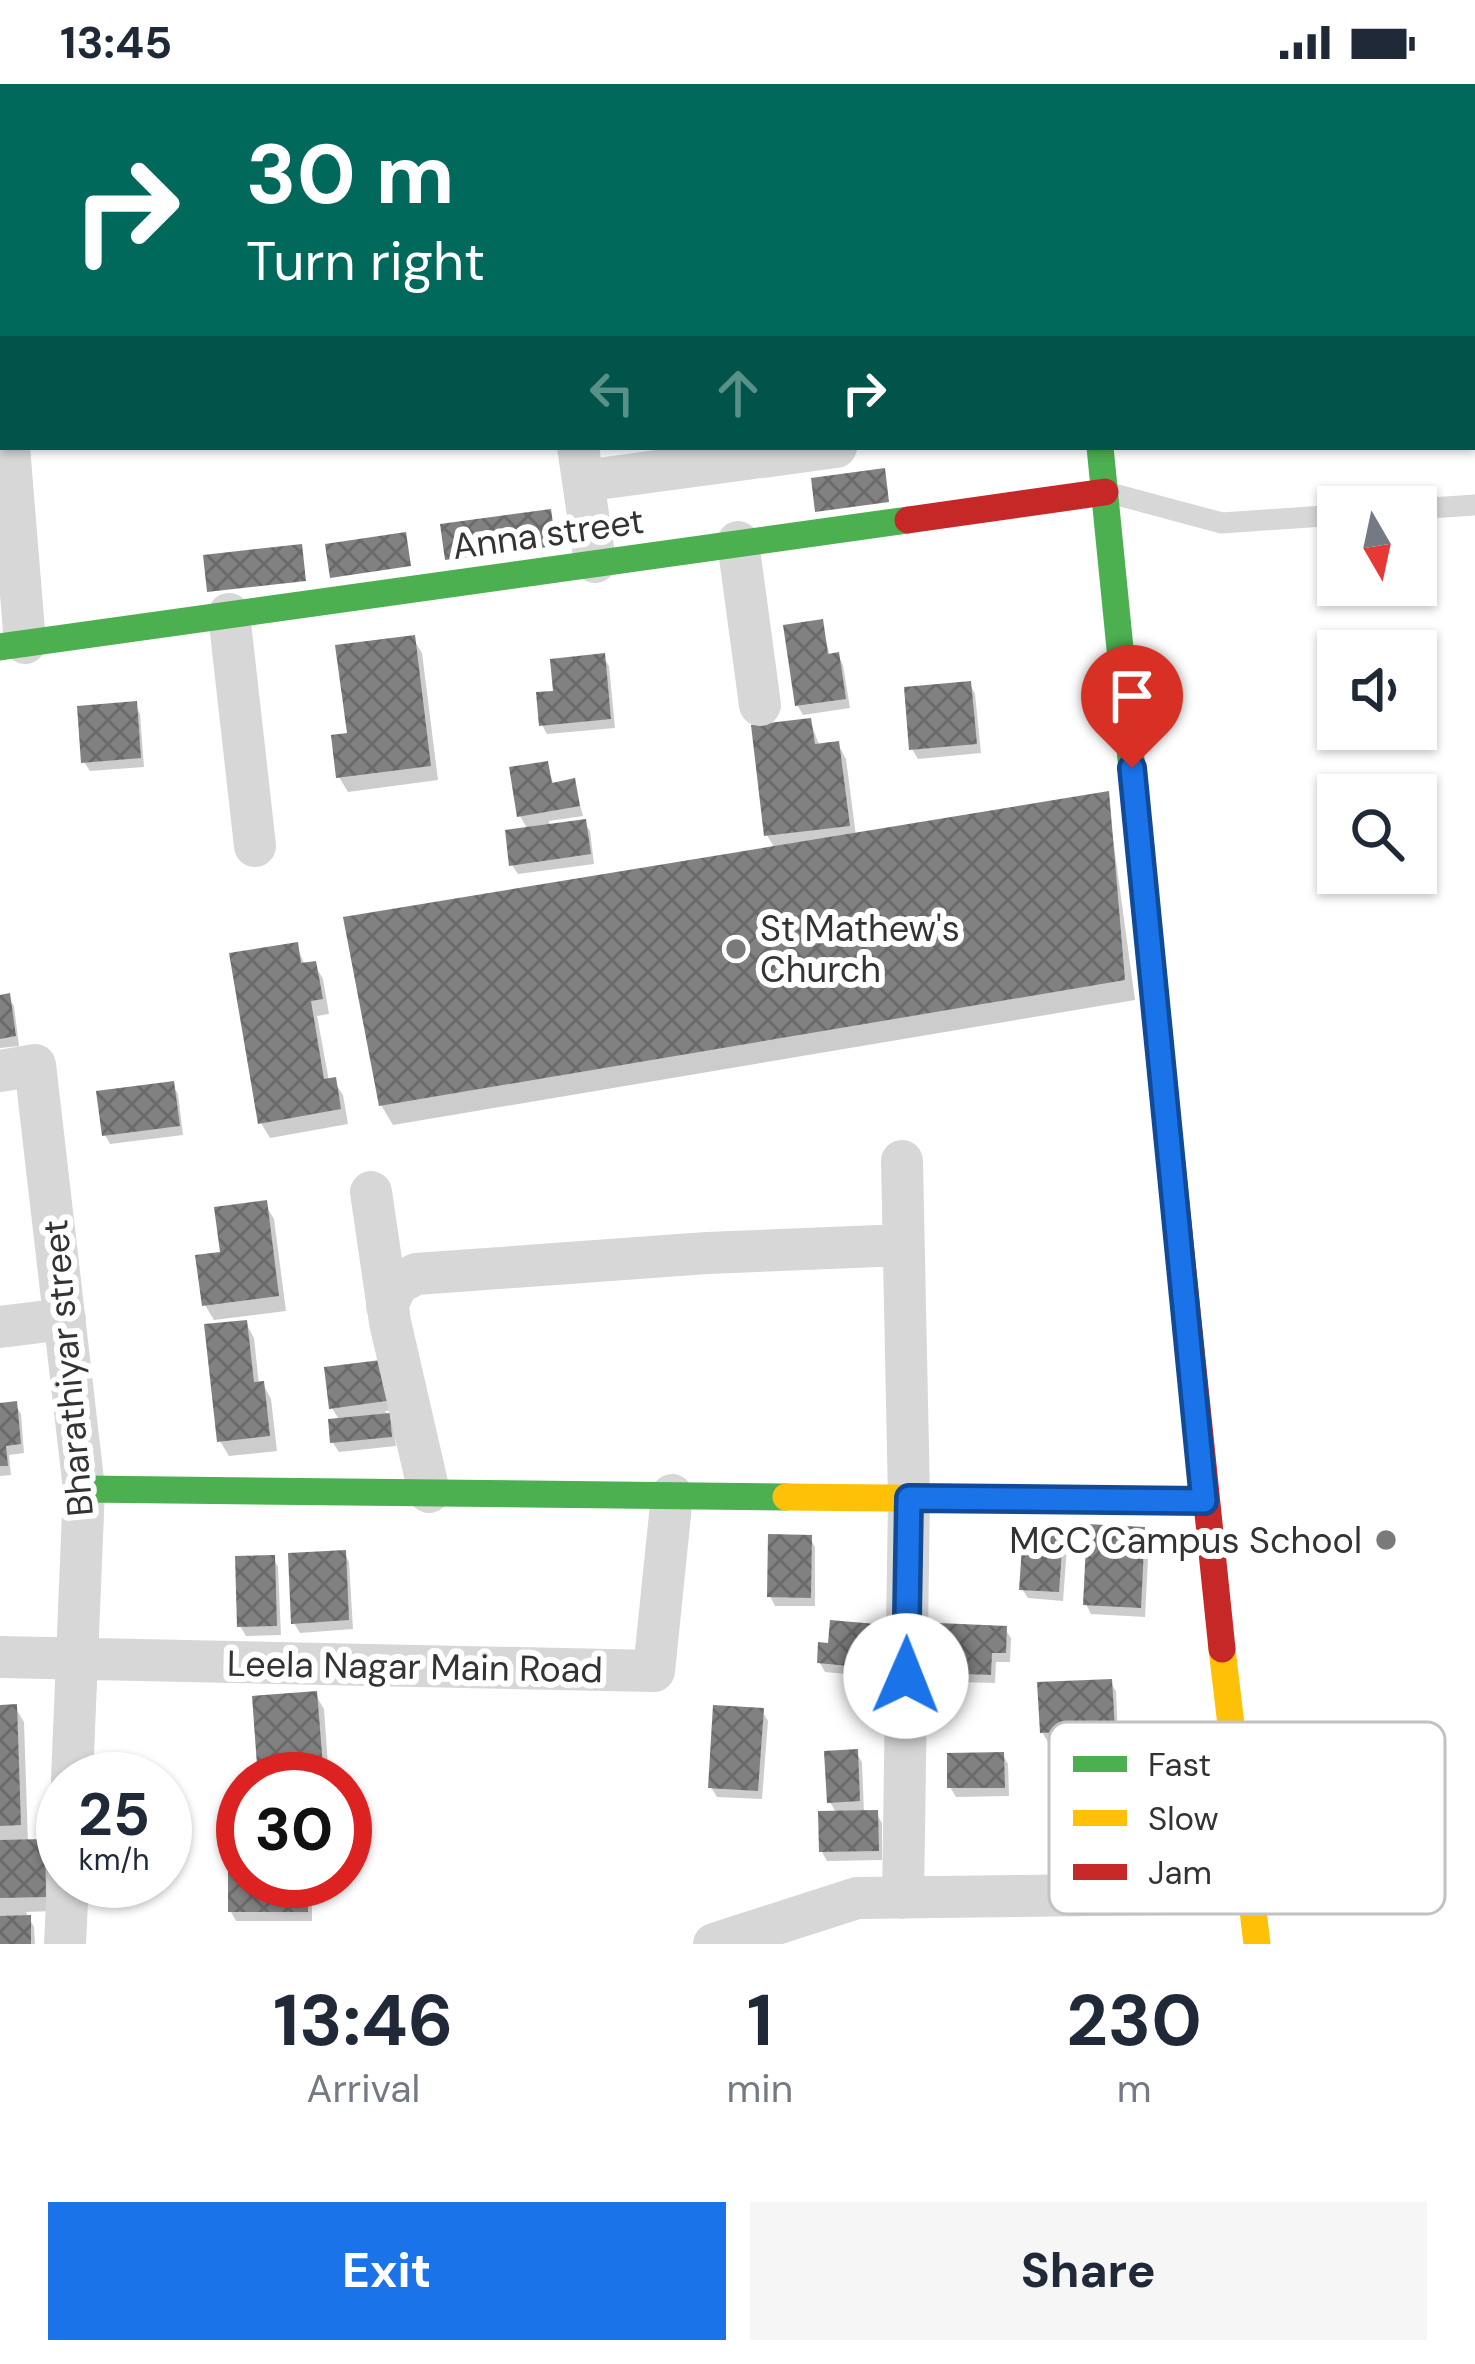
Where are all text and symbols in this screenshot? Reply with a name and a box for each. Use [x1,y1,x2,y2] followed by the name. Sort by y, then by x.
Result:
[60,13,172,72] text: 13:45
[246,120,455,229] text: 30 m
[48,132,204,288] icon: right
[246,226,485,297] text: Turn right
[579,360,645,426] icon: left
[705,360,771,426] icon: ahead
[831,360,897,426] icon: right
[1317,486,1437,606] north arrow
[1317,486,1437,894] map controls
[449,497,647,570] street label: Anna street
[1317,630,1437,750] button: sound
[1081,645,1183,768] pin
[1099,663,1165,729] icon: arrive
[1317,774,1437,894] button: search
[760,905,960,993] place label: St Mathew's Church
[723,936,749,962] marker: St Mathew's Church
[31,1218,104,1518] street label: Bharathiyar street
[1009,1517,1362,1564] place label: MCC Campus School
[1373,1527,1399,1553] marker: MCC Campus School
[843,1613,969,1739] position arrow
[227,1640,603,1693] street label: Leela Nagar Main Road
[1049,1722,1445,1914] legend
[1148,1743,1211,1786] text: Fast
[216,1752,372,1908] speed limit sign: 30
[78,1775,150,1854] text: 25
[1148,1797,1219,1840] text: Slow
[79,1840,149,1879] text: km/h
[1148,1851,1212,1894] text: Jam
[273,1974,453,2067] text: 13:46
[747,1974,773,2067] text: 1
[1066,1974,1202,2067] text: 230
[306,2063,420,2114] text: Arrival
[727,2063,793,2114] text: min
[1117,2063,1151,2114] text: m
[48,2202,726,2340] button: Exit
[750,2202,1427,2340] button: Share

